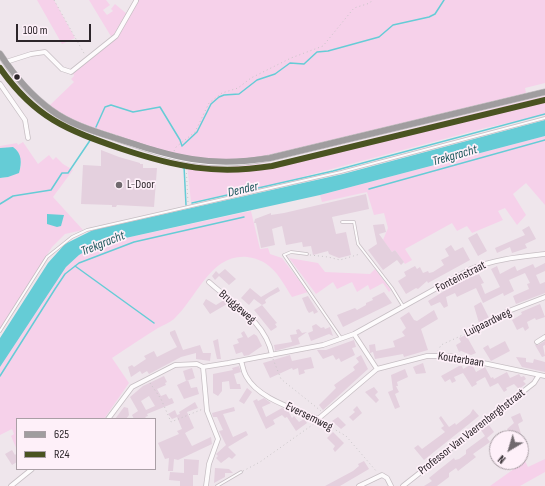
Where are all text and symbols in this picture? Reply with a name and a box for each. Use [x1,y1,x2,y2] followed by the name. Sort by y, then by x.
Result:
[18,16,93,42] scale bar
[23,23,48,38] text: 100 m
[12,72,22,82] unlabelled marker
[431,142,479,170] water label: Trekgracht
[127,178,155,192] place label: L-Door
[226,179,260,201] water label: Dender
[114,180,124,190] marker: L-Door
[79,228,127,260] water label: Trekgracht
[433,258,489,296] street label: Fonteinstraat
[216,287,258,327] street label: Bruggeweg
[462,305,514,341] street label: Luipaardweg
[437,349,485,371] street label: Kouterbaan
[416,386,528,478] street label: Professor Van Vaerenberghstraat
[283,399,335,435] street label: Eversemweg
[16,418,156,470] legend
[54,427,69,442] text: 625
[489,430,529,470] north arrow
[54,447,69,462] text: R24
[496,452,508,466] text: N

